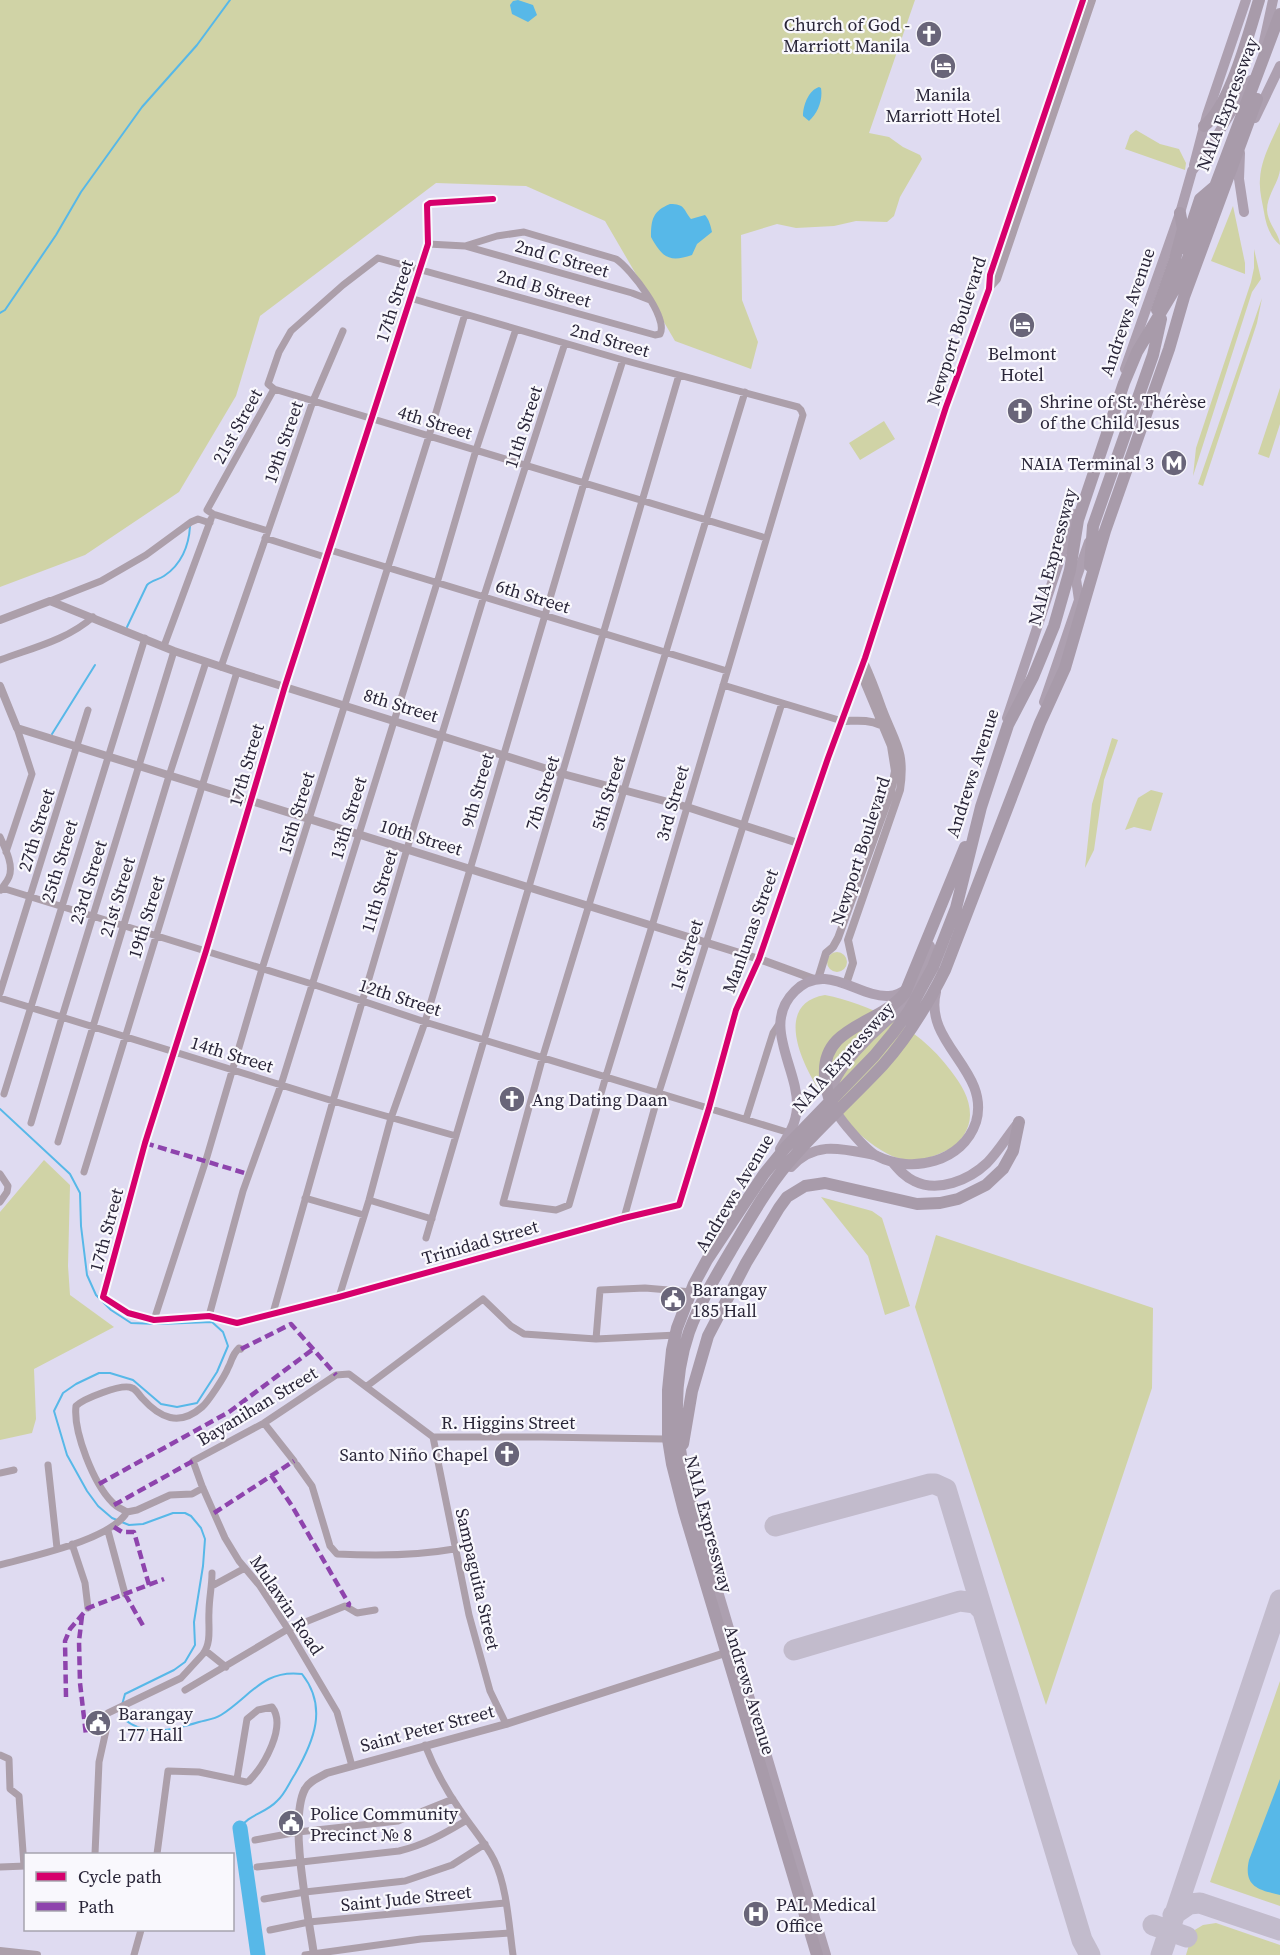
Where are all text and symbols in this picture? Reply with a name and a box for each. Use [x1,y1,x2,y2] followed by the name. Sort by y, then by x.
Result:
[783,12,911,58] place label: Church of God - Marriott Manila
[914,19,944,49] church icon: Church of God - Marriott Manila
[1190,33,1264,175] street label: NAIA Expressway
[928,51,958,81] hotel icon: Manila Marriott Hotel
[885,82,1001,128] place label: Manila Marriott Hotel
[512,233,612,283] street label: 2nd C Street
[1093,244,1161,380] street label: Andrews Avenue
[920,253,992,409] street label: Newport Boulevard
[369,256,419,345] street label: 17th Street
[494,263,594,313] street label: 2nd B Street
[1007,310,1037,340] hotel icon: Belmont Hotel
[568,317,652,363] street label: 2nd Street
[988,341,1056,387] place label: Belmont Hotel
[498,382,548,471] street label: 11th Street
[206,384,268,468] street label: 21st Street
[1040,389,1206,435] place label: Shrine of St. Thérèse of the Child Jesus
[1005,396,1035,426] church icon: Shrine of St. Thérèse of the Child Jesus
[257,397,309,486] street label: 19th Street
[395,399,475,445] street label: 4th Street
[1159,448,1189,478] metro station icon: NAIA Terminal 3
[1021,451,1154,476] place label: NAIA Terminal 3
[1022,485,1083,629] street label: NAIA Expressway
[493,573,573,619] street label: 6th Street
[361,682,441,728] street label: 8th Street
[939,705,1005,841] street label: Andrews Avenue
[222,720,270,809] street label: 17th Street
[454,750,500,830] street label: 9th Street
[519,753,565,833] street label: 7th Street
[585,753,631,833] street label: 5th Street
[649,762,695,844] street label: 3rd Street
[272,768,320,857] street label: 15th Street
[324,773,372,862] street label: 13th Street
[824,773,896,929] street label: Newport Boulevard
[12,785,60,874] street label: 27th Street
[377,813,466,861] street label: 10th Street
[35,816,83,905] street label: 25th Street
[63,837,113,927] street label: 23rd Street
[355,846,403,935] street label: 11th Street
[93,854,141,940] street label: 21st Street
[716,865,784,996] street label: Manlunas Street
[122,872,170,961] street label: 19th Street
[663,916,709,994] street label: 1st Street
[356,972,445,1022] street label: 12th Street
[786,996,900,1118] street label: NAIA Expressway
[188,1030,277,1078] street label: 14th Street
[497,1084,527,1114] church icon: Ang Dating Daan
[532,1087,668,1112] place label: Ang Dating Daan
[689,1129,779,1257] street label: Andrews Avenue
[83,1185,129,1274] street label: 17th Street
[419,1213,541,1271] street label: Trinidad Street
[692,1277,768,1323] place label: Barangay 185 Hall
[658,1284,688,1314] public building icon: Barangay 185 Hall
[192,1360,322,1452] street label: Bayanihan Street
[441,1410,575,1435] street label: R. Higgins Street
[492,1439,522,1469] church icon: Santo Niño Chapel
[340,1442,488,1467] place label: Santo Niño Chapel
[679,1452,740,1596] street label: NAIA Expressway
[450,1506,506,1652] street label: Sampaguita Street
[244,1550,330,1660] street label: Mulawin Road
[718,1622,782,1758] street label: Andrews Avenue
[357,1698,497,1758] street label: Saint Peter Street
[118,1701,194,1747] place label: Barangay 177 Hall
[83,1708,113,1738] public building icon: Barangay 177 Hall
[310,1801,459,1847] place label: Police Community Precinct № 8
[276,1808,306,1838] public building icon: Police Community Precinct № 8
[24,1853,234,1931] legend
[78,1864,162,1889] text: Cycle path
[339,1879,473,1917] street label: Saint Jude Street
[776,1892,876,1938] place label: PAL Medical Office
[78,1894,115,1919] text: Path
[741,1899,771,1929] hospital icon: PAL Medical Office

